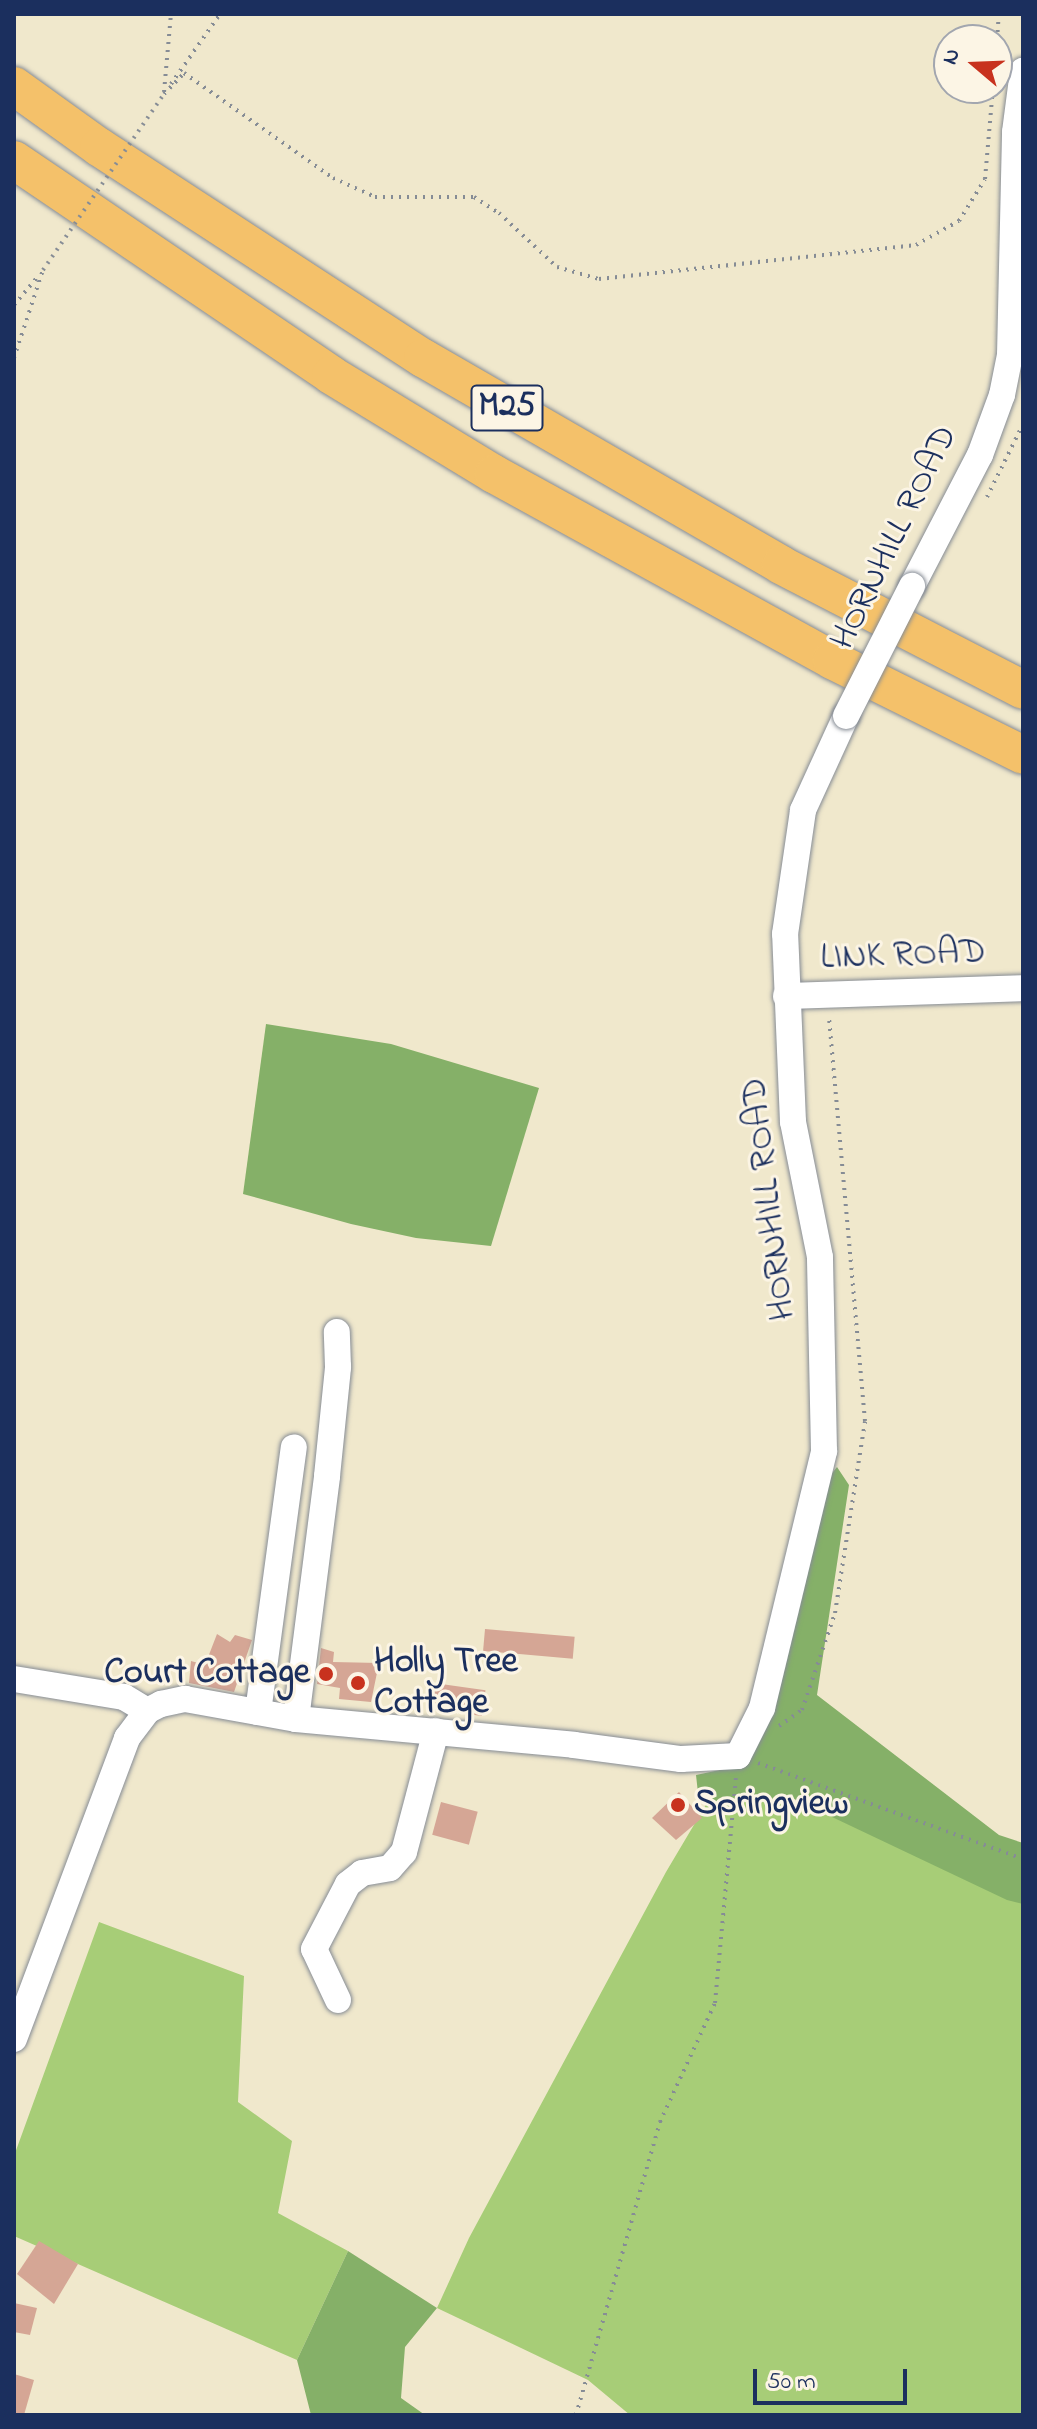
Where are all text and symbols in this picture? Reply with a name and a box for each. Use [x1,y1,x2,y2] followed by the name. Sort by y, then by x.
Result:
[933,24,1013,104] north arrow
[935,45,970,69] text: N
[469,378,545,438] road number: M25
[822,419,968,657] street label: HORNHILL ROAD
[820,932,986,980] street label: LINK ROAD
[734,1075,806,1323] street label: HORNHILL ROAD
[374,1640,518,1725] place label: Holly Tree Cottage
[104,1652,310,1696] place label: Court Cottage
[317,1665,335,1683] marker: Court Cottage
[349,1674,367,1692] marker: Holly Tree Cottage
[694,1783,848,1827] place label: Springview
[669,1796,687,1814] marker: Springview
[757,2353,911,2403] scale bar
[767,2365,816,2400] text: 50 m

